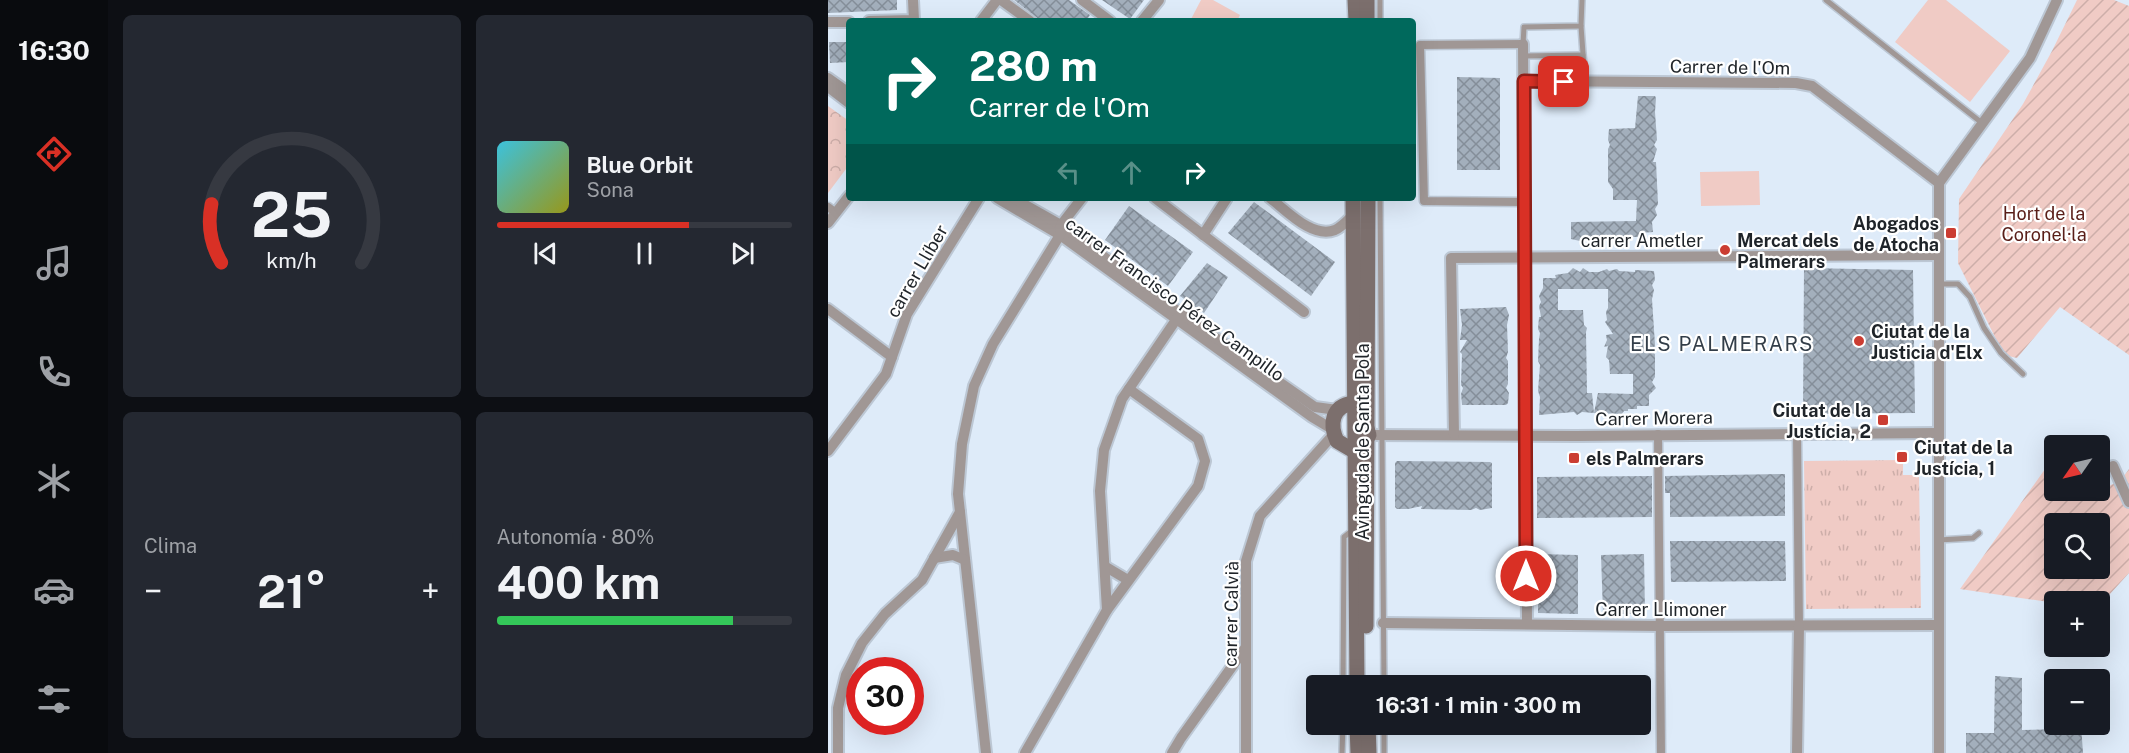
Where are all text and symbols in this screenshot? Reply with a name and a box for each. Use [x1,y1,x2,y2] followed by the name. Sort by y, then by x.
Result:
[18,34,90,66] text: 16:30
[969,41,1098,90] text: 280 m
[870,42,948,120] icon: right
[1670,55,1790,79] street label: Carrer de l'Om
[1538,56,1589,107] pin
[1547,65,1580,98] icon: arrive
[969,91,1150,123] text: Carrer de l'Om
[33,133,75,175] icon: directions
[587,152,693,178] text: Blue Orbit
[1052,156,1085,189] icon: left
[1115,156,1148,189] icon: ahead
[1178,156,1211,189] icon: right
[251,178,333,251] text: 25
[587,178,634,202] text: Sona
[2001,203,2087,245] park label: Hort de la Coronel·la
[1062,213,1288,385] street label: carrer Francisco Pérez Campillo
[1853,213,1939,255] place label: Abogados de Atocha
[882,221,952,321] street label: carrer Llíber
[1944,226,1958,240] marker: Abogados de Atocha
[1581,230,1703,251] street label: carrer Ametler
[1737,230,1839,272] place label: Mercat dels Palmerars
[529,237,562,270] icon: previous
[628,237,661,270] icon: pause
[726,237,759,270] icon: next
[33,242,75,284] icon: music
[1718,243,1732,257] marker: Mercat dels Palmerars
[267,248,317,273] text: km/h
[1871,321,1983,363] place label: Ciutat de la Justicia d'Elx
[1630,332,1814,356] district label: ELS PALMERARS
[1852,334,1866,348] marker: Ciutat de la Justicia d'Elx
[1352,343,1373,541] street label: Avinguda de Santa Pola
[33,351,75,393] icon: phone
[1772,400,1871,442] place label: Ciutat de la Justícia, 2
[1595,406,1713,430] street label: Carrer Morera
[1876,413,1890,427] marker: Ciutat de la Justícia, 2
[2044,435,2110,501] north arrow
[2044,435,2110,735] map controls
[1914,437,2013,479] place label: Ciutat de la Justícia, 1
[1586,448,1704,469] place label: els Palmerars
[1895,450,1909,464] marker: Ciutat de la Justícia, 1
[1567,451,1581,465] marker: els Palmerars
[33,460,75,502] icon: climate
[2044,513,2110,579] button: search
[497,525,654,549] text: Autonomía · 80%
[144,534,197,558] text: Clima
[1494,544,1558,608] position arrow
[497,556,660,609] text: 400 km
[1220,561,1242,667] street label: carrer Calvià
[257,565,326,618] text: 21°
[33,569,75,611] icon: car
[144,572,162,610] text: −
[421,572,439,610] text: +
[2044,591,2110,657] button: +
[1595,599,1727,620] street label: Carrer Llimoner
[846,657,924,735] speed limit sign: 30
[2044,669,2110,735] button: −
[33,678,75,720] icon: filters
[1376,692,1581,718] text: 16:31 · 1 min · 300 m

